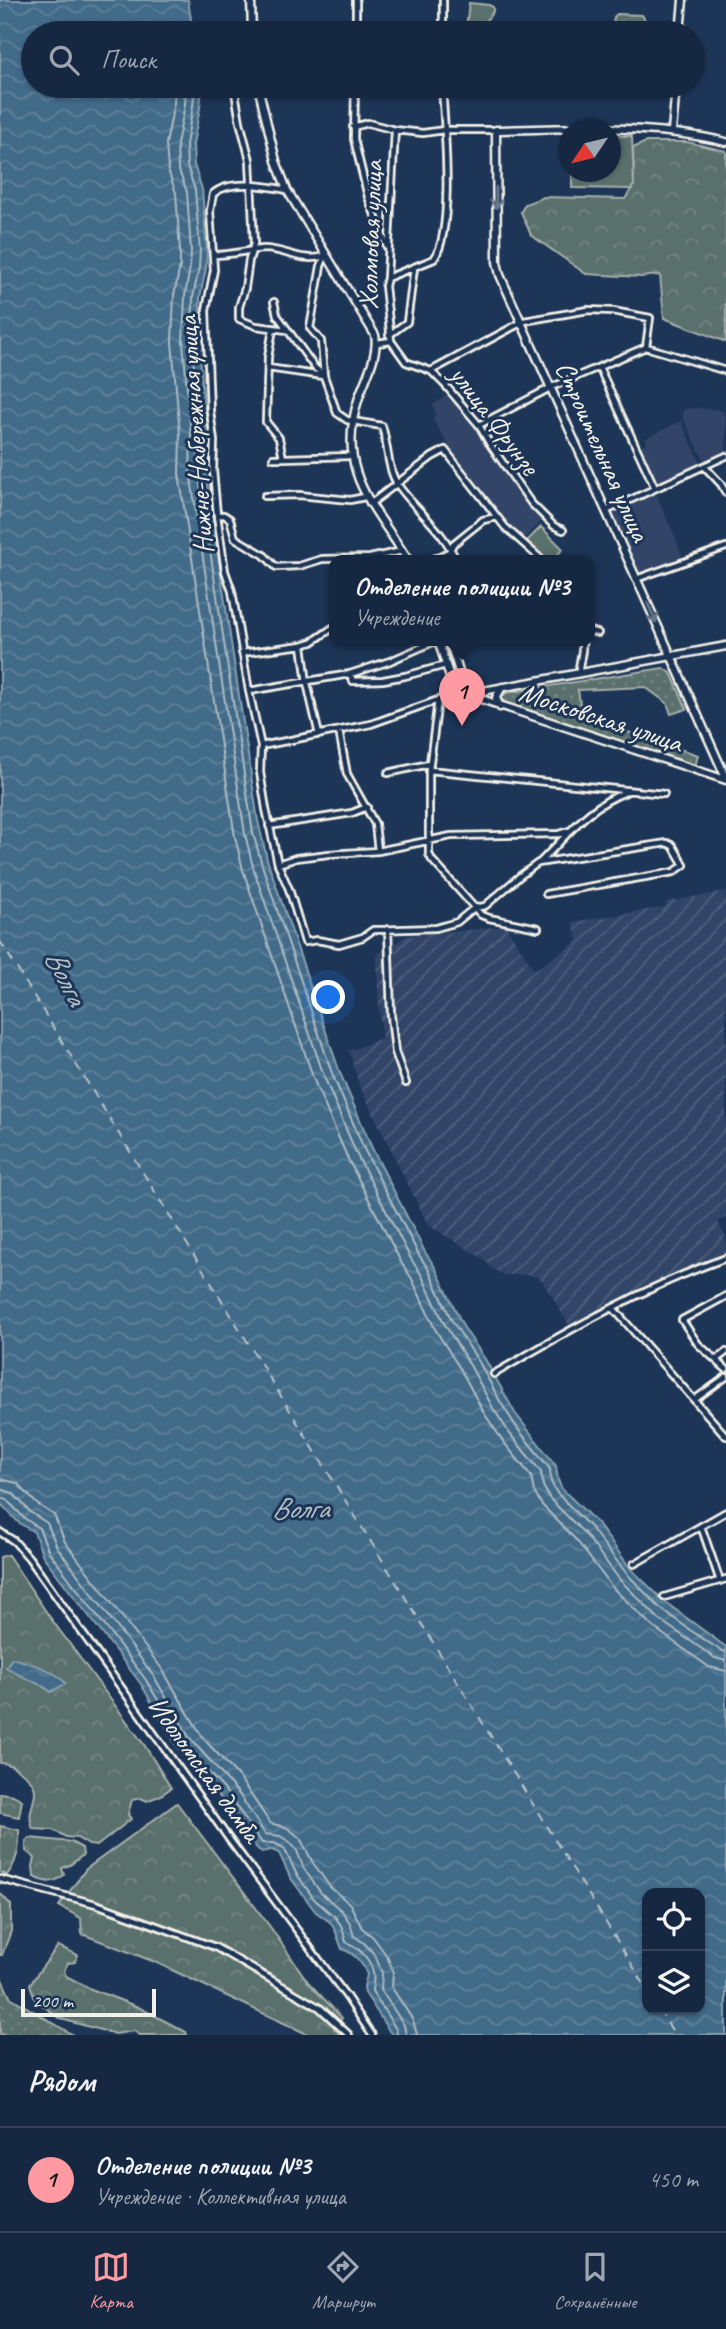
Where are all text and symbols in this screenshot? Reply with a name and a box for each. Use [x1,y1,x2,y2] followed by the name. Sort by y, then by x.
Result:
[21,21,705,98] search box
[45,41,83,79] icon: search
[101,43,156,76] text: Поиск
[558,119,621,182] north arrow
[350,158,390,310] street label: Холмовая улица
[490,186,503,209] one-way arrow
[169,313,221,555] street label: Нижне-Набережная улица
[548,355,659,548] street label: Строительная улица
[441,357,549,483] street label: улица Фрунзе
[329,555,595,646] popup
[354,570,570,603] text: Отделение полиции №3
[646,602,659,623] one-way arrow
[354,603,439,632] text: Учреждение
[439,668,485,726] pin: 1
[515,674,689,760] street label: Московская улица
[36,943,97,1014] water label: Волга
[311,980,345,1014] your location
[272,1489,331,1527] water label: Волга
[140,1689,271,1851] street label: Идоломская дамба
[642,1888,705,2014] map controls
[642,1888,705,1951] button: locate
[642,1951,705,2014] button: layers
[21,1986,156,2018] scale bar
[32,1989,73,2013] text: 200 m
[28,2062,95,2100] text: Рядом
[95,2149,311,2182] text: Отделение полиции №3
[46,2165,56,2194] text: 1
[649,2165,698,2194] text: 450 m
[95,2182,346,2211] text: Учреждение · Коллективная улица
[90,2248,133,2314] tab: Карта
[312,2248,375,2314] tab: Маршрут
[554,2248,636,2314] tab: Сохранённые

